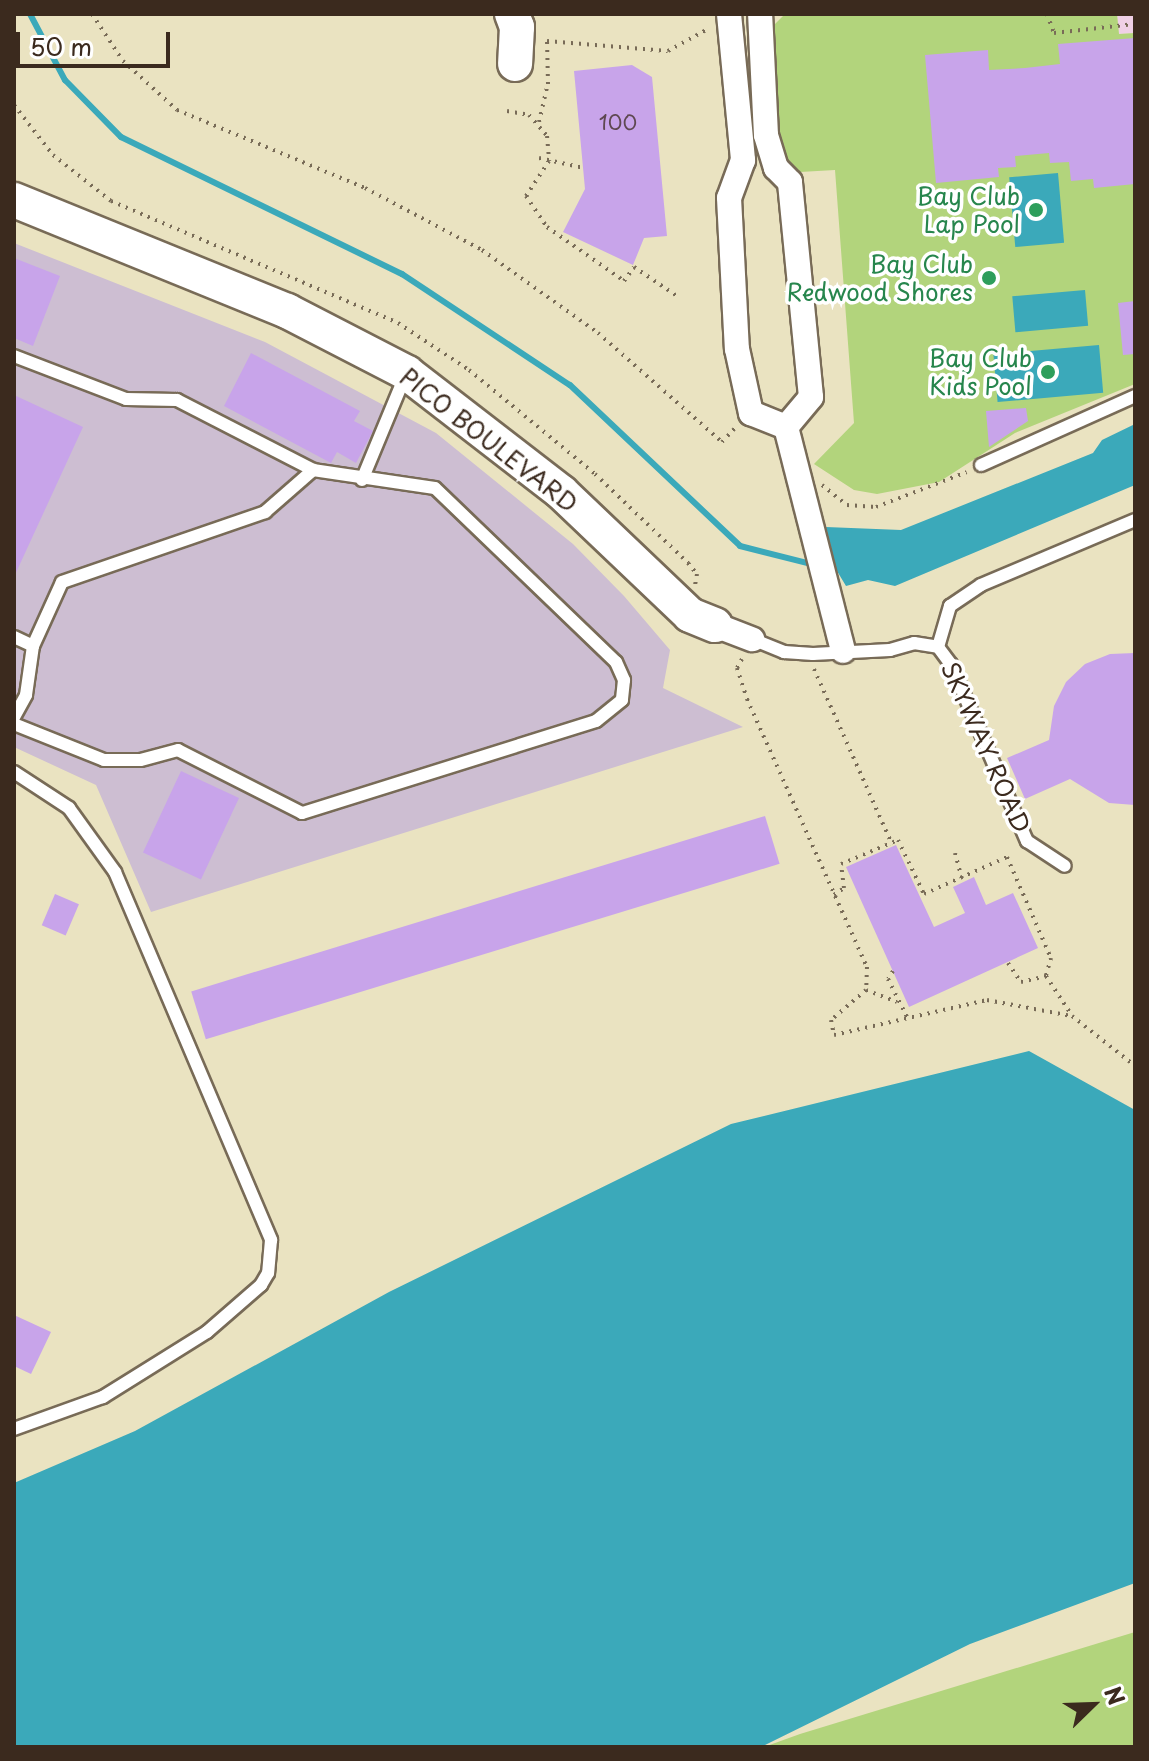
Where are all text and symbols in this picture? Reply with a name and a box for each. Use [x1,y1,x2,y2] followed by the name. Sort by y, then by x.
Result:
[20,16,174,66] scale bar
[30,28,92,64] text: 50 m
[599,110,637,134] house number: 100
[917,182,1020,238] place label: Bay Club Lap Pool
[1027,201,1045,219] marker: Bay Club Lap Pool
[787,250,973,306] place label: Bay Club Redwood Shores
[980,269,998,287] marker: Bay Club Redwood Shores
[928,344,1032,400] place label: Bay Club Kids Pool
[395,362,583,518] street label: PICO BOULEVARD
[1039,363,1057,381] marker: Bay Club Kids Pool
[936,658,1036,836] street label: SKYWAY ROAD
[1053,1665,1133,1745] north arrow
[1097,1681,1134,1710] text: N

